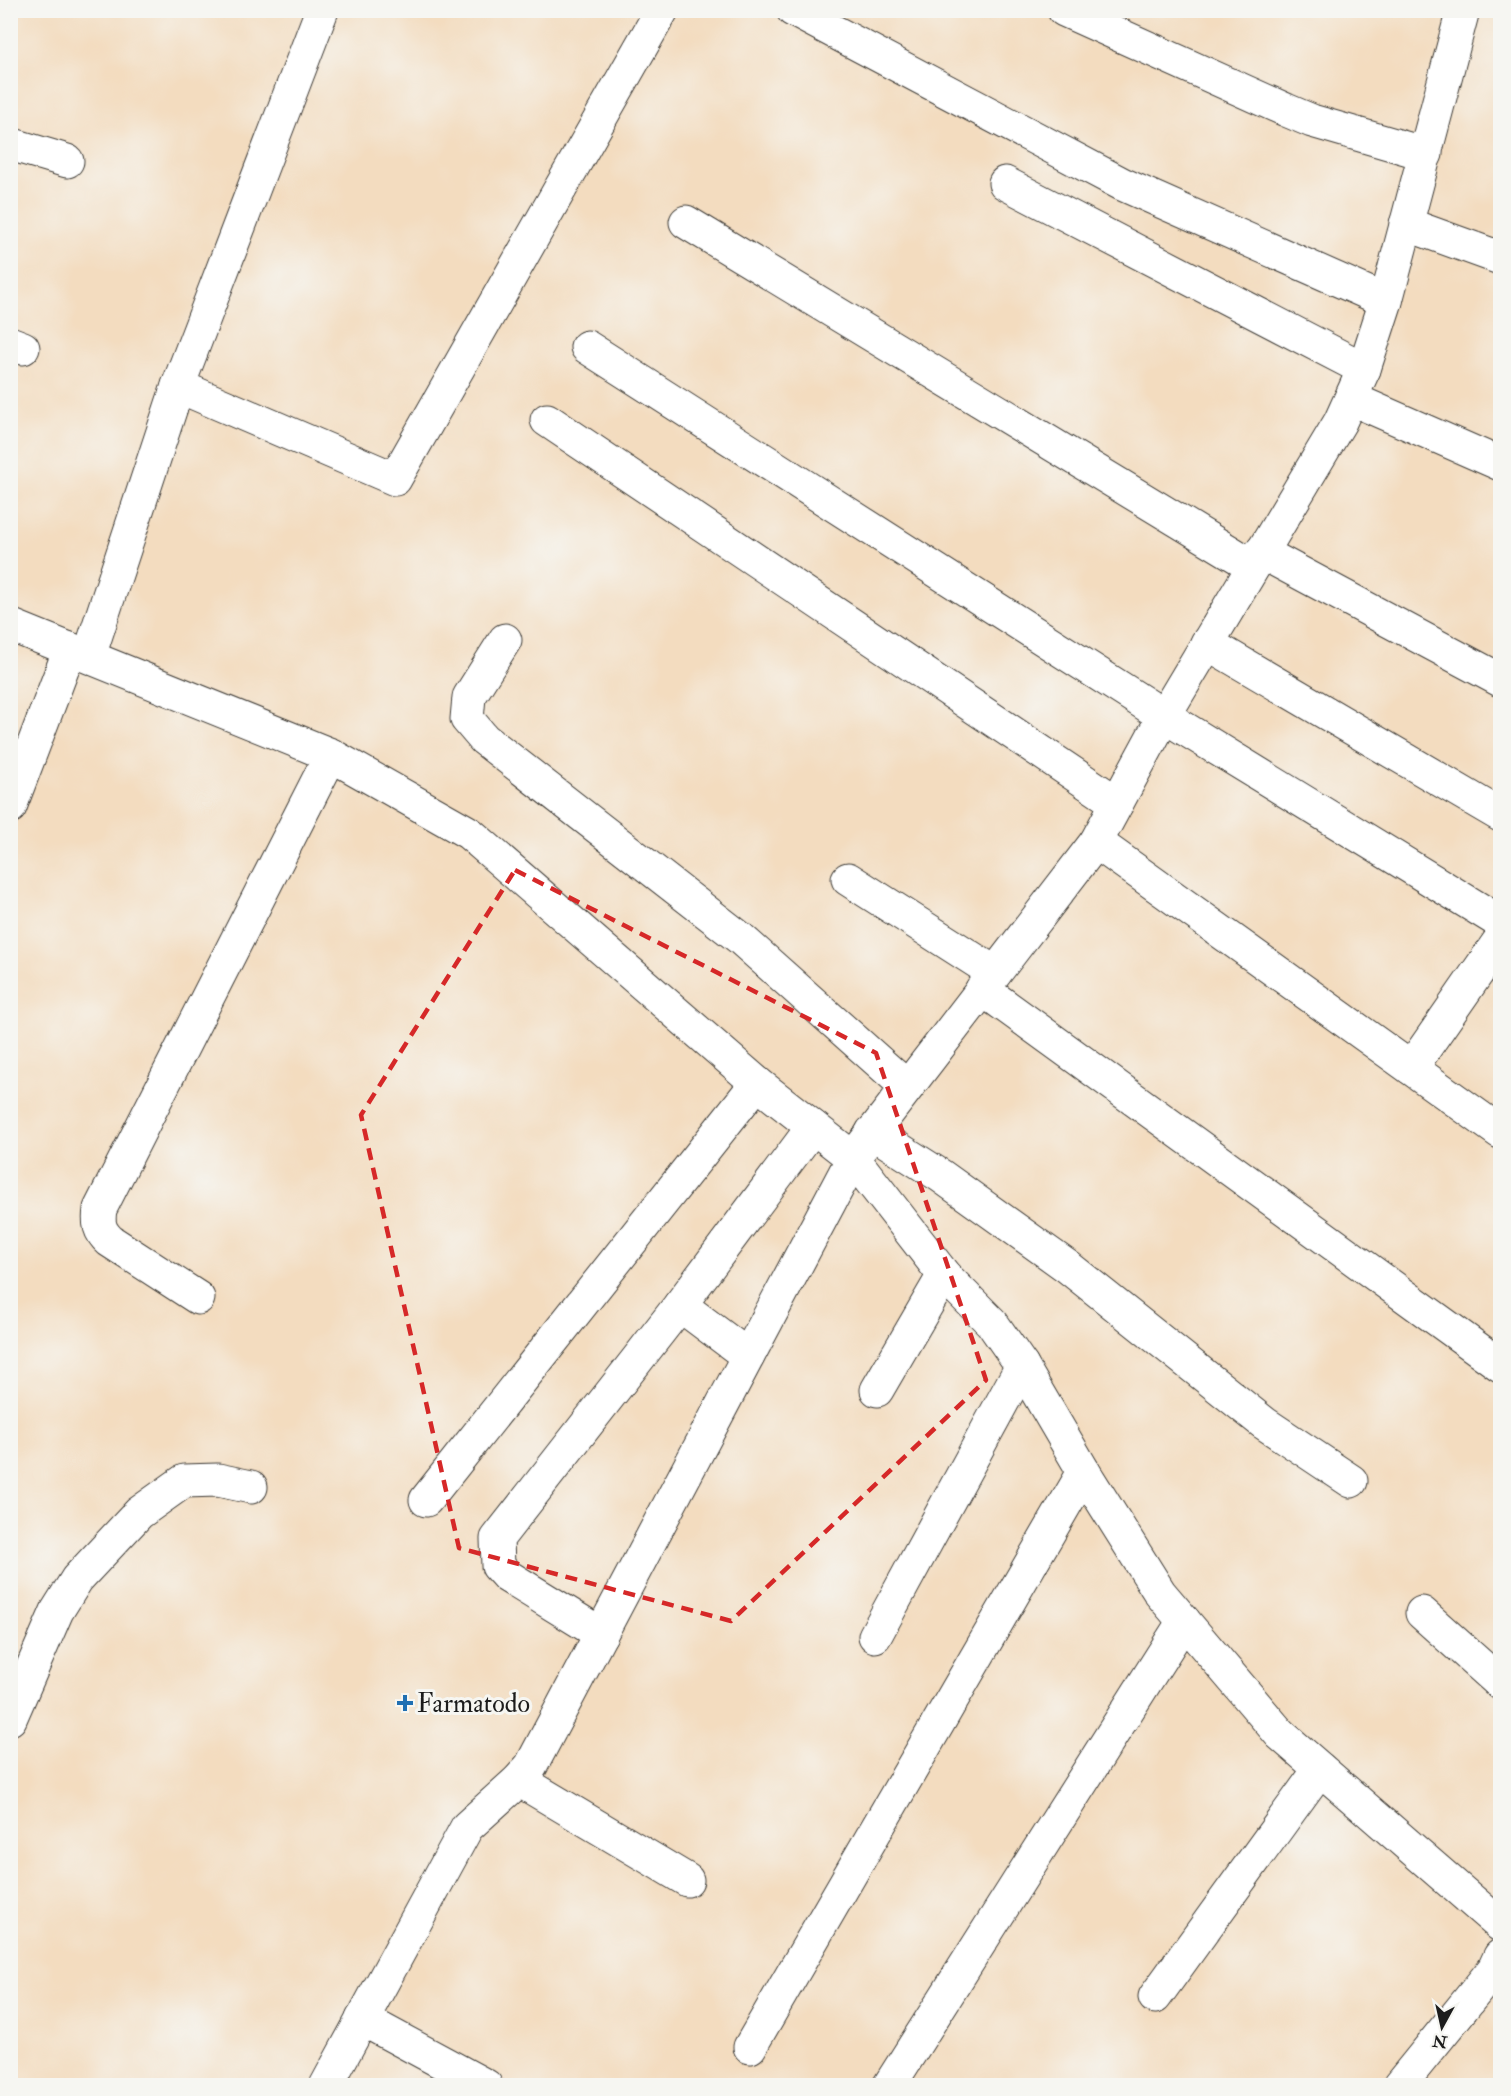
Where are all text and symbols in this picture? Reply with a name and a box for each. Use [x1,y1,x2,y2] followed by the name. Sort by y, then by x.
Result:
[417,1688,530,1720] place label: Farmatodo
[398,1696,412,1710] marker: Farmatodo
[1412,1997,1472,2057] north arrow
[1431,2030,1450,2052] text: N

